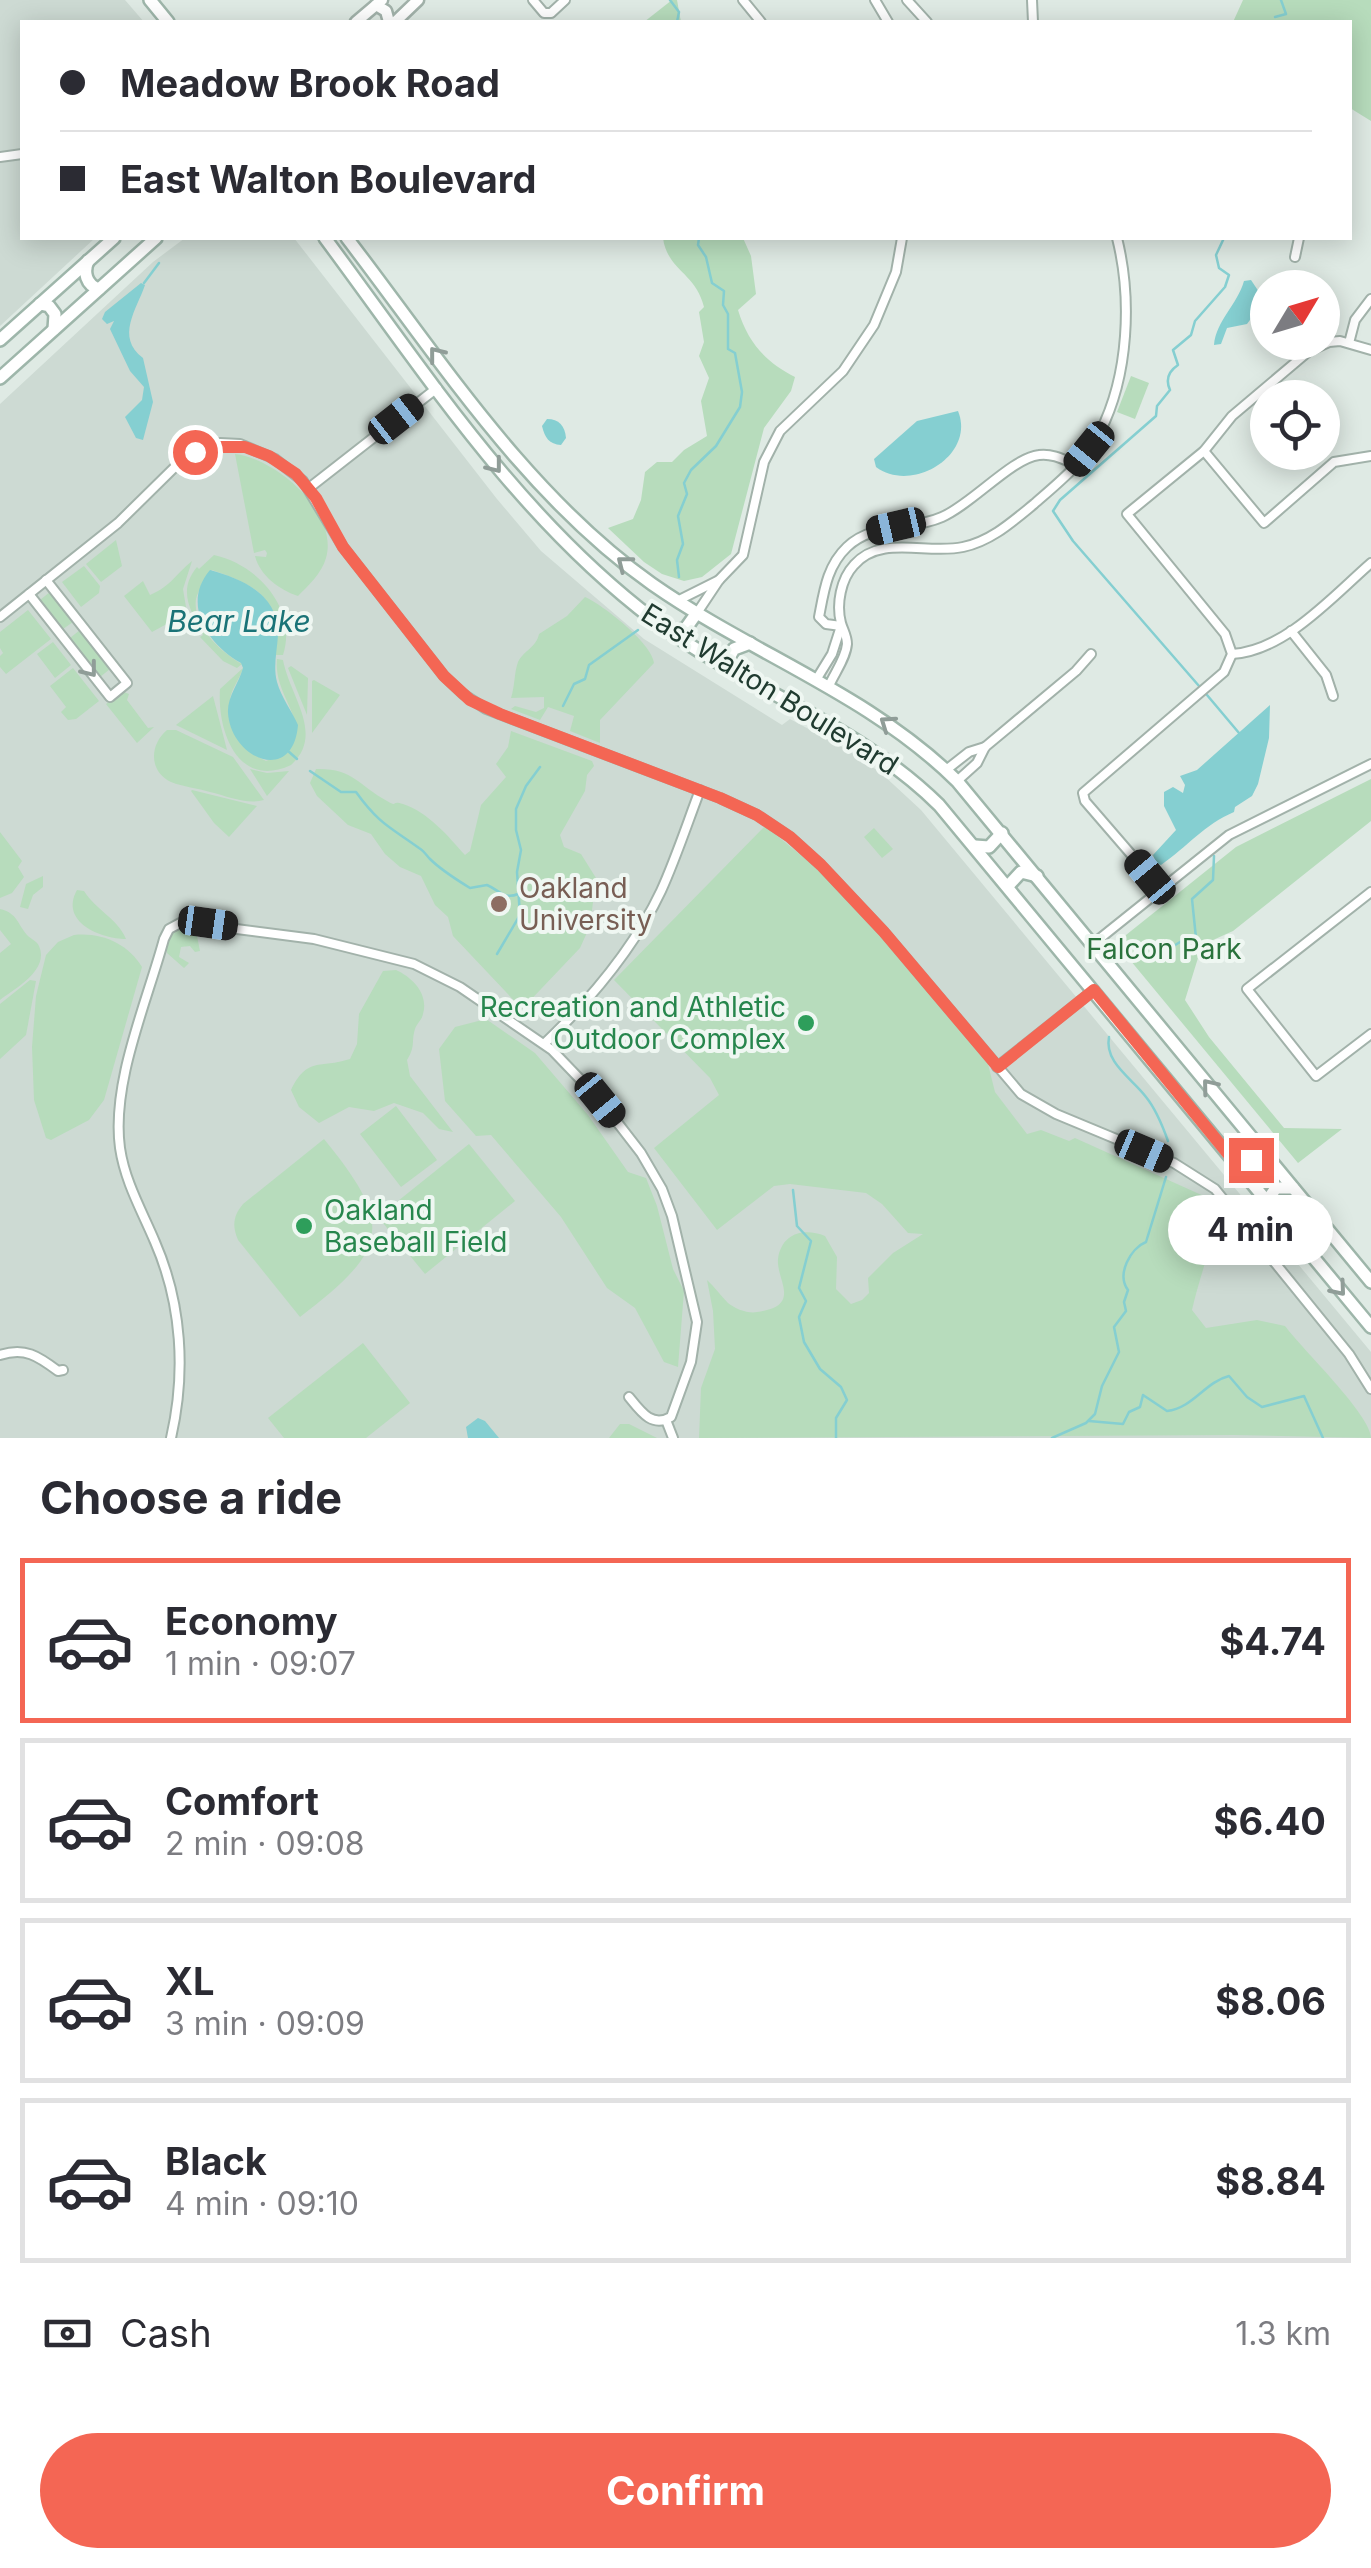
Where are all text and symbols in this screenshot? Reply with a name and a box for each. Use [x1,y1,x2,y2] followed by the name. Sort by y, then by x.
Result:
[120,60,500,106] text: Meadow Brook Road
[120,156,536,202] text: East Walton Boulevard
[1250,270,1340,360] north arrow
[1250,270,1340,470] map controls
[430,347,448,365] one-way arrow
[1250,380,1340,470] button: locate
[363,389,429,449] car
[1058,416,1120,482] car
[173,430,218,475] route start
[483,454,501,472] one-way arrow
[863,505,929,547] car
[618,557,636,575] one-way arrow
[635,596,905,782] street label: East Walton Boulevard
[167,603,311,639] water label: Bear Lake
[78,659,95,677] one-way arrow
[880,717,898,735] one-way arrow
[1119,844,1181,910] car
[519,871,652,937] place label: Oakland University
[488,893,510,915] marker: Oakland University
[176,904,240,942] car
[1086,932,1242,966] park label: Falcon Park
[480,990,786,1056] place label: Recreation and Athletic Outdoor Complex
[795,1012,817,1034] marker: Recreation and Athletic Outdoor Complex
[569,1067,631,1133] car
[1203,1079,1221,1097] one-way arrow
[1111,1125,1177,1177] car
[1229,1138,1274,1183] route end
[324,1193,507,1259] place label: Oakland Baseball Field
[1168,1195,1334,1265] callout: 4 min
[1207,1210,1294,1249] text: 4 min
[293,1215,315,1237] marker: Oakland Baseball Field
[1328,1278,1346,1296] one-way arrow
[40,1470,342,1525] text: Choose a ride
[45,1596,135,1686] icon: car
[165,1598,338,1644] text: Economy
[1219,1618,1326,1664] text: $4.74
[165,1644,356,1683] text: 1 min · 09:07
[45,1776,135,1866] icon: car
[165,1778,319,1824] text: Comfort
[1214,1798,1326,1844] text: $6.40
[165,1824,365,1863] text: 2 min · 09:08
[45,1956,135,2046] icon: car
[165,1958,215,2004] text: XL
[1215,1978,1326,2024] text: $8.06
[165,2004,365,2043] text: 3 min · 09:09
[45,2136,135,2226] icon: car
[165,2138,267,2184] text: Black
[1215,2158,1326,2204] text: $8.84
[165,2184,359,2223] text: 4 min · 09:10
[40,2306,95,2361] icon: cash
[120,2310,212,2356] text: Cash
[1235,2314,1331,2353] text: 1.3 km
[40,2433,1331,2548] button: Confirm

